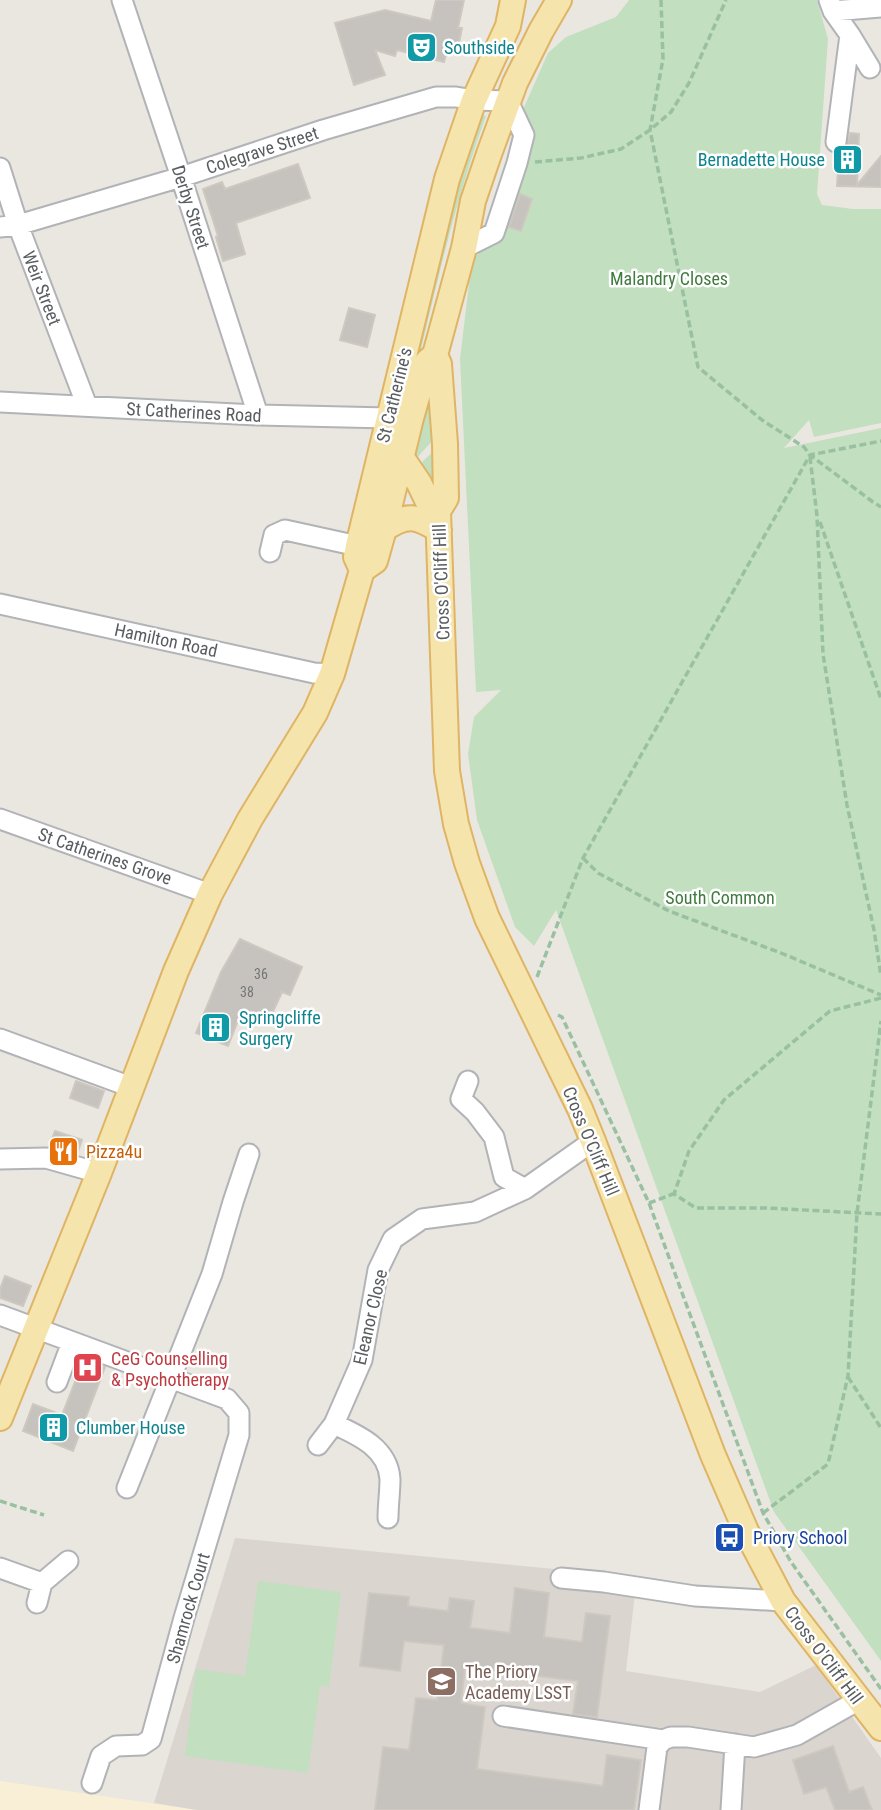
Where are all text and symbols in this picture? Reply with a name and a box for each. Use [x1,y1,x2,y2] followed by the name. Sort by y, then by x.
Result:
[404,30,438,64] theatre icon: Southside
[444,37,515,58] place label: Southside
[203,122,321,178] street label: Colegrave Street
[831,142,865,176] building icon: Bernadette House
[698,149,825,170] place label: Bernadette House
[168,162,214,252] street label: Derby Street
[18,248,66,328] street label: Weir Street
[610,268,728,289] park label: Malandry Closes
[372,345,416,445] street label: St Catherine's
[126,398,262,426] street label: St Catherines Road
[428,523,454,641] street label: Cross O'Cliff Hill
[113,619,219,661] street label: Hamilton Road
[35,823,175,889] street label: St Catherines Grove
[665,887,775,908] park label: South Common
[254,966,268,982] house number: 36
[240,984,254,1000] house number: 38
[239,1007,321,1049] place label: Springcliffe Surgery
[199,1010,233,1044] building icon: Springcliffe Surgery
[559,1083,623,1199] street label: Cross O'Cliff Hill
[46,1134,80,1168] restaurant icon: Pizza4u
[86,1141,142,1162] place label: Pizza4u
[349,1267,391,1367] street label: Eleanor Close
[111,1348,230,1390] place label: CeG Counselling & Psychotherapy
[71,1351,105,1385] hospital icon: CeG Counselling & Psychotherapy
[36,1410,70,1444] building icon: Clumber House
[76,1417,185,1438] place label: Clumber House
[713,1520,747,1554] bus stop icon: Priory School
[753,1527,847,1548] place label: Priory School
[162,1550,214,1666] street label: Shamrock Court
[781,1602,867,1708] street label: Cross O'Cliff Hill
[465,1661,571,1703] place label: The Priory Academy LSST
[425,1664,459,1698] school or university icon: The Priory Academy LSST

